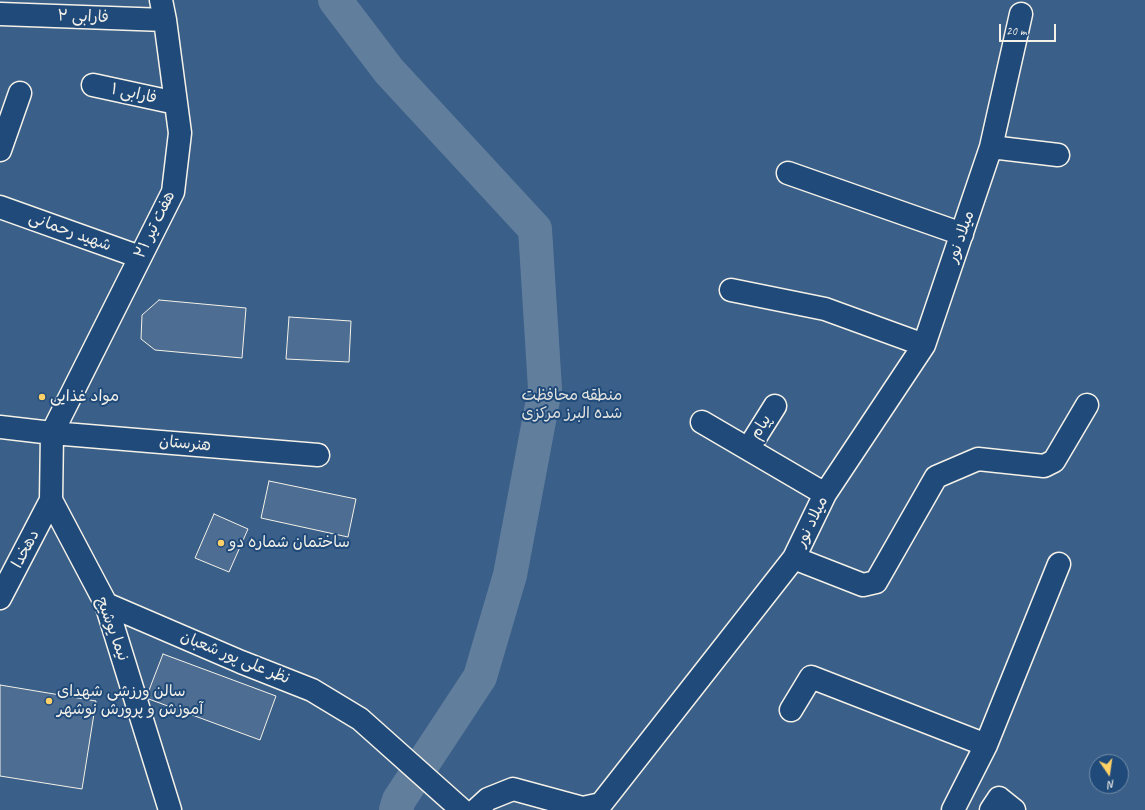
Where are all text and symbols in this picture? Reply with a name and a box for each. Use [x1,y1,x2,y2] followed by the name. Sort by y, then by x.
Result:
[57,7,109,27] street label: فارابی ۲
[1001,16,1058,42] scale bar
[1006,23,1026,39] text: 20 m
[109,80,159,108] street label: فارابی ۱
[130,188,180,262] street label: هفت تیر ۲۱
[26,208,114,256] street label: شهید رحمانی
[943,208,979,266] street label: میلاد نور
[521,386,623,424] park label: منطقه محافظت شده البرز مرکزی
[50,387,119,407] place label: مواد غذایی
[37,392,47,402] marker: مواد غذایی
[746,411,776,443] street label: پیام
[158,432,212,456] street label: هنرستان
[791,493,833,551] street label: میلاد نور
[8,527,44,571] street label: دهخدا
[229,533,350,553] place label: ساختمان شماره دو
[216,538,226,548] marker: ساختمان شماره دو
[92,594,132,664] street label: نیما یوشیج
[177,627,293,689] street label: نظر علی پور شعبان
[57,682,203,720] place label: سالن ورزشی شهدای آموزش و پرورش نوشهر
[44,696,54,706] marker: سالن ورزشی شهدای آموزش و پرورش نوشهر
[1089,754,1129,794] north arrow
[1107,777,1116,792] text: N

